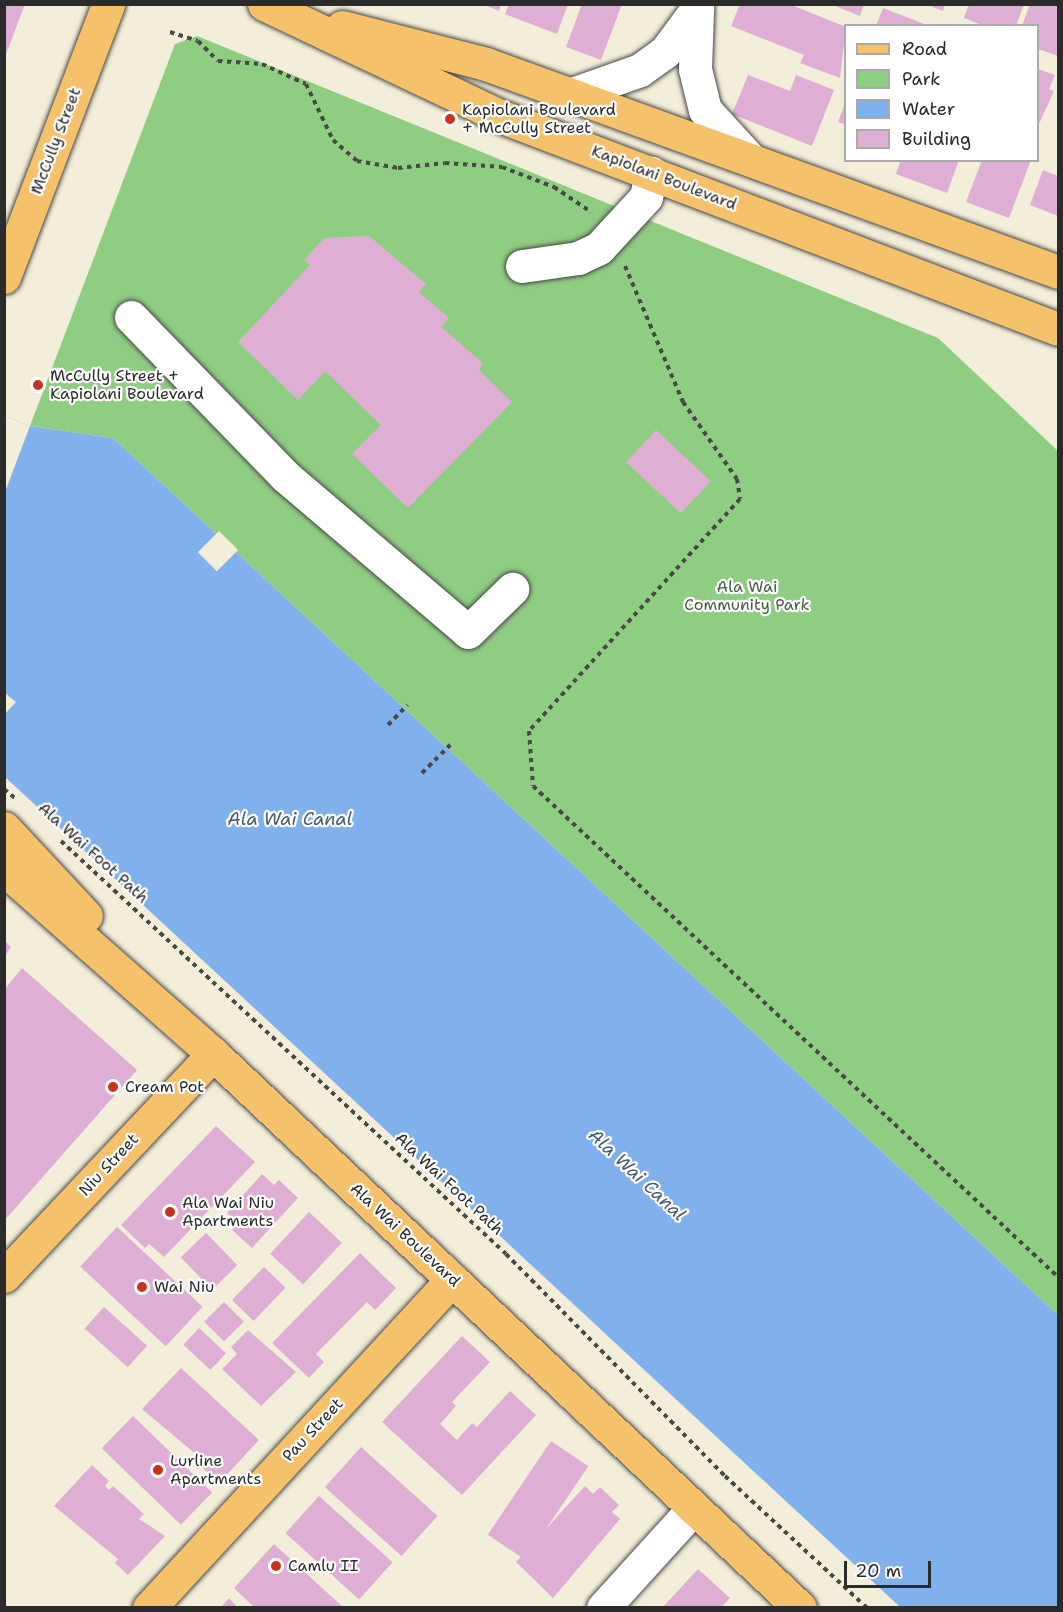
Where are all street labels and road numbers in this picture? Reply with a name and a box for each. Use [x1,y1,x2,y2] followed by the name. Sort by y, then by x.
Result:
[27,85,85,197] street label: McCully Street
[589,141,739,215] street label: Kapiolani Boulevard
[34,799,152,907] street label: Ala Wai Foot Path
[391,1129,507,1239] street label: Ala Wai Foot Path
[75,1130,143,1200] street label: Niu Street
[346,1179,464,1291] street label: Ala Wai Boulevard
[279,1394,347,1466] street label: Pau Street

